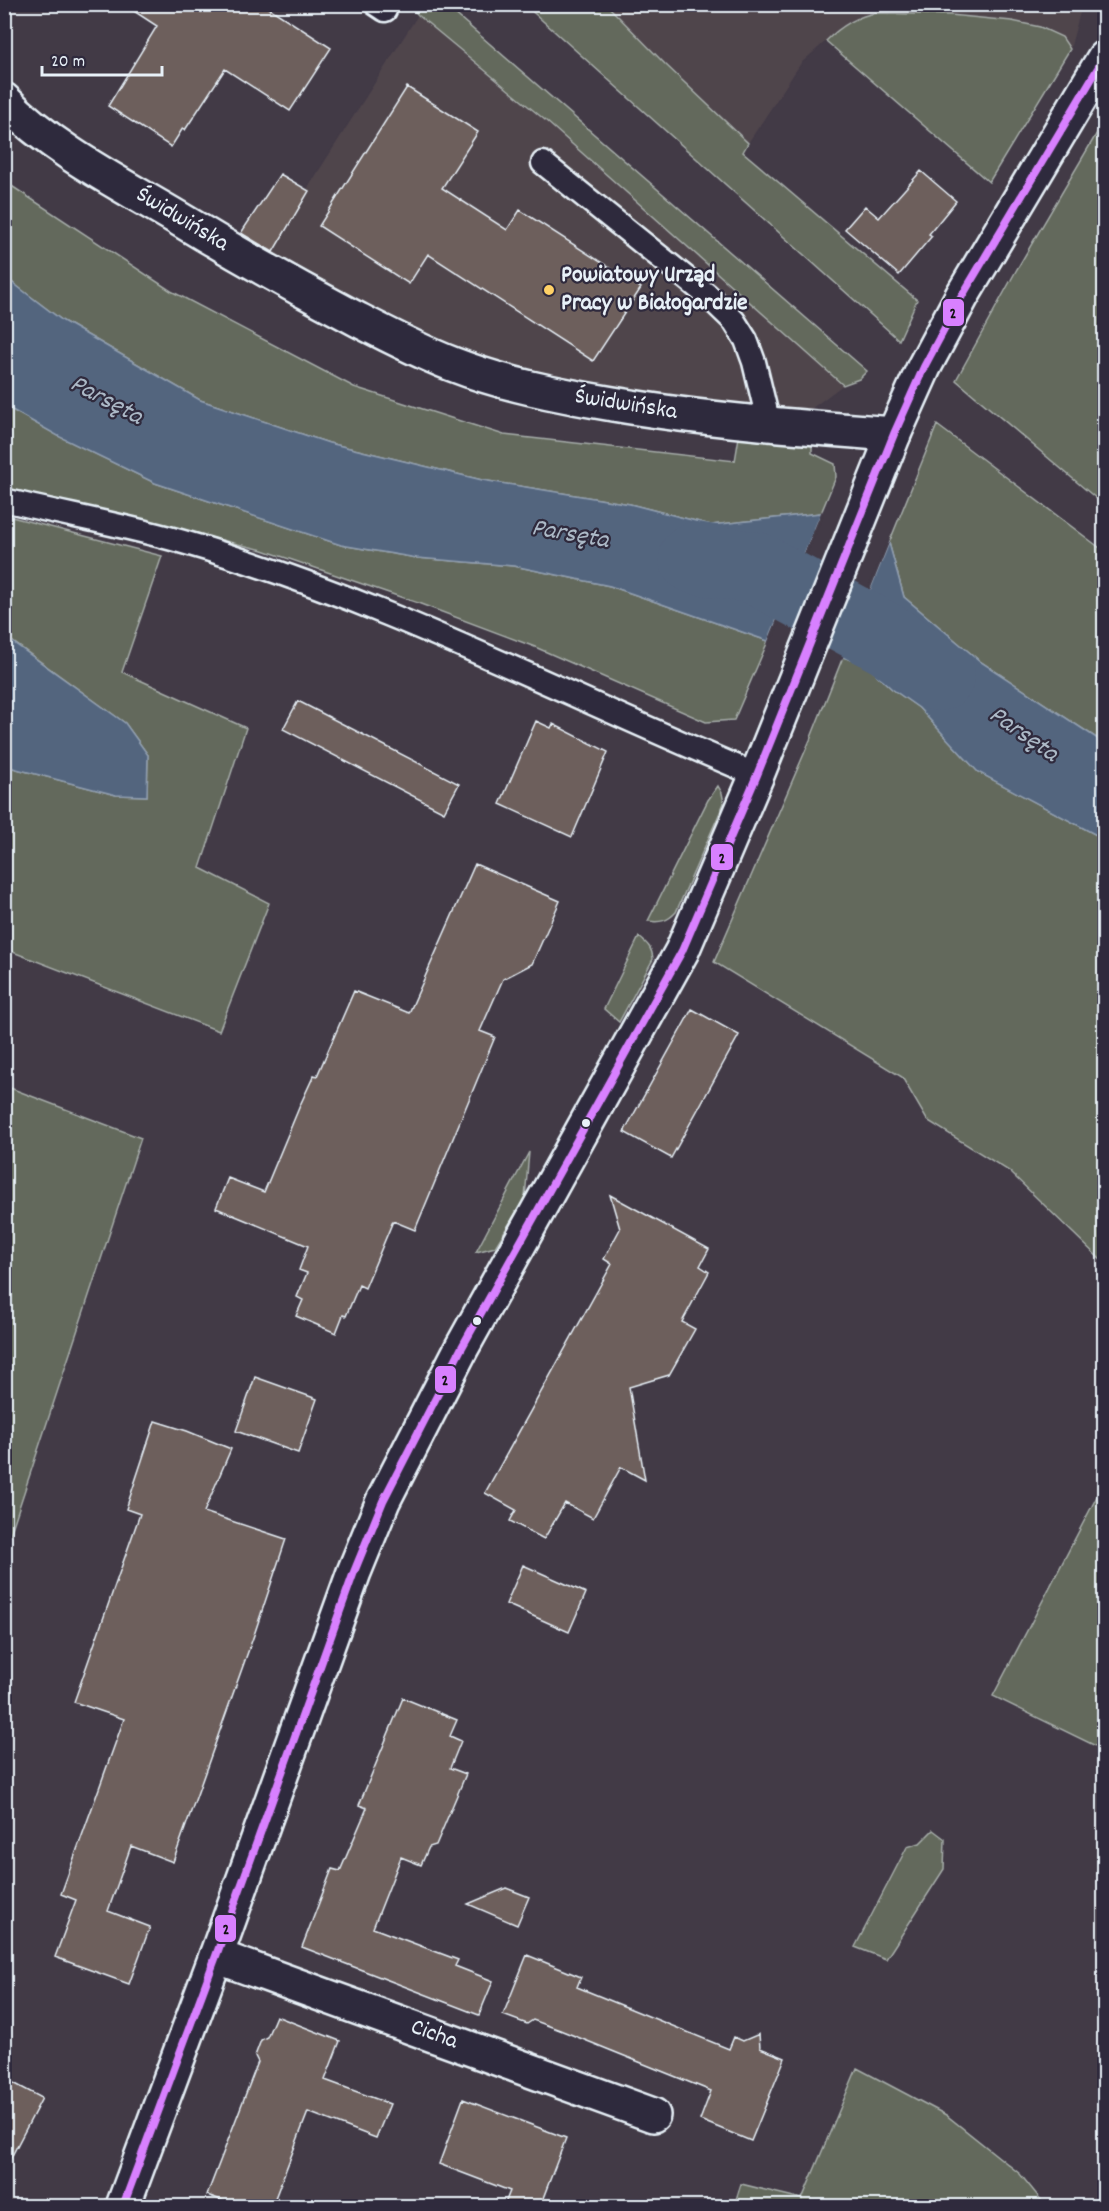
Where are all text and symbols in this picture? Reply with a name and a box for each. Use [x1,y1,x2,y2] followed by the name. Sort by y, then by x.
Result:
[42,39,162,77] scale bar
[51,50,85,75] text: 20 m
[129,179,236,262] street label: Świdwińska
[561,259,748,321] place label: Powiatowy Urząd Pracy w Białogardzie
[542,283,556,297] marker: Powiatowy Urząd Pracy w Białogardzie
[942,298,965,327] line badge: 2
[950,303,957,326] text: 2
[63,366,151,436] water label: Parsęta
[572,380,680,430] street label: Świdwińska
[528,510,613,560] water label: Parsęta
[981,698,1067,774] water label: Parsęta
[710,843,734,871] line badge: 2
[719,848,726,871] text: 2
[580,1117,592,1129] unlabelled marker
[471,1315,483,1327] unlabelled marker
[434,1365,457,1394] line badge: 2
[442,1370,449,1393] text: 2
[214,1914,237,1943] line badge: 2
[223,1919,230,1942] text: 2
[406,2011,463,2059] street label: Cicha

